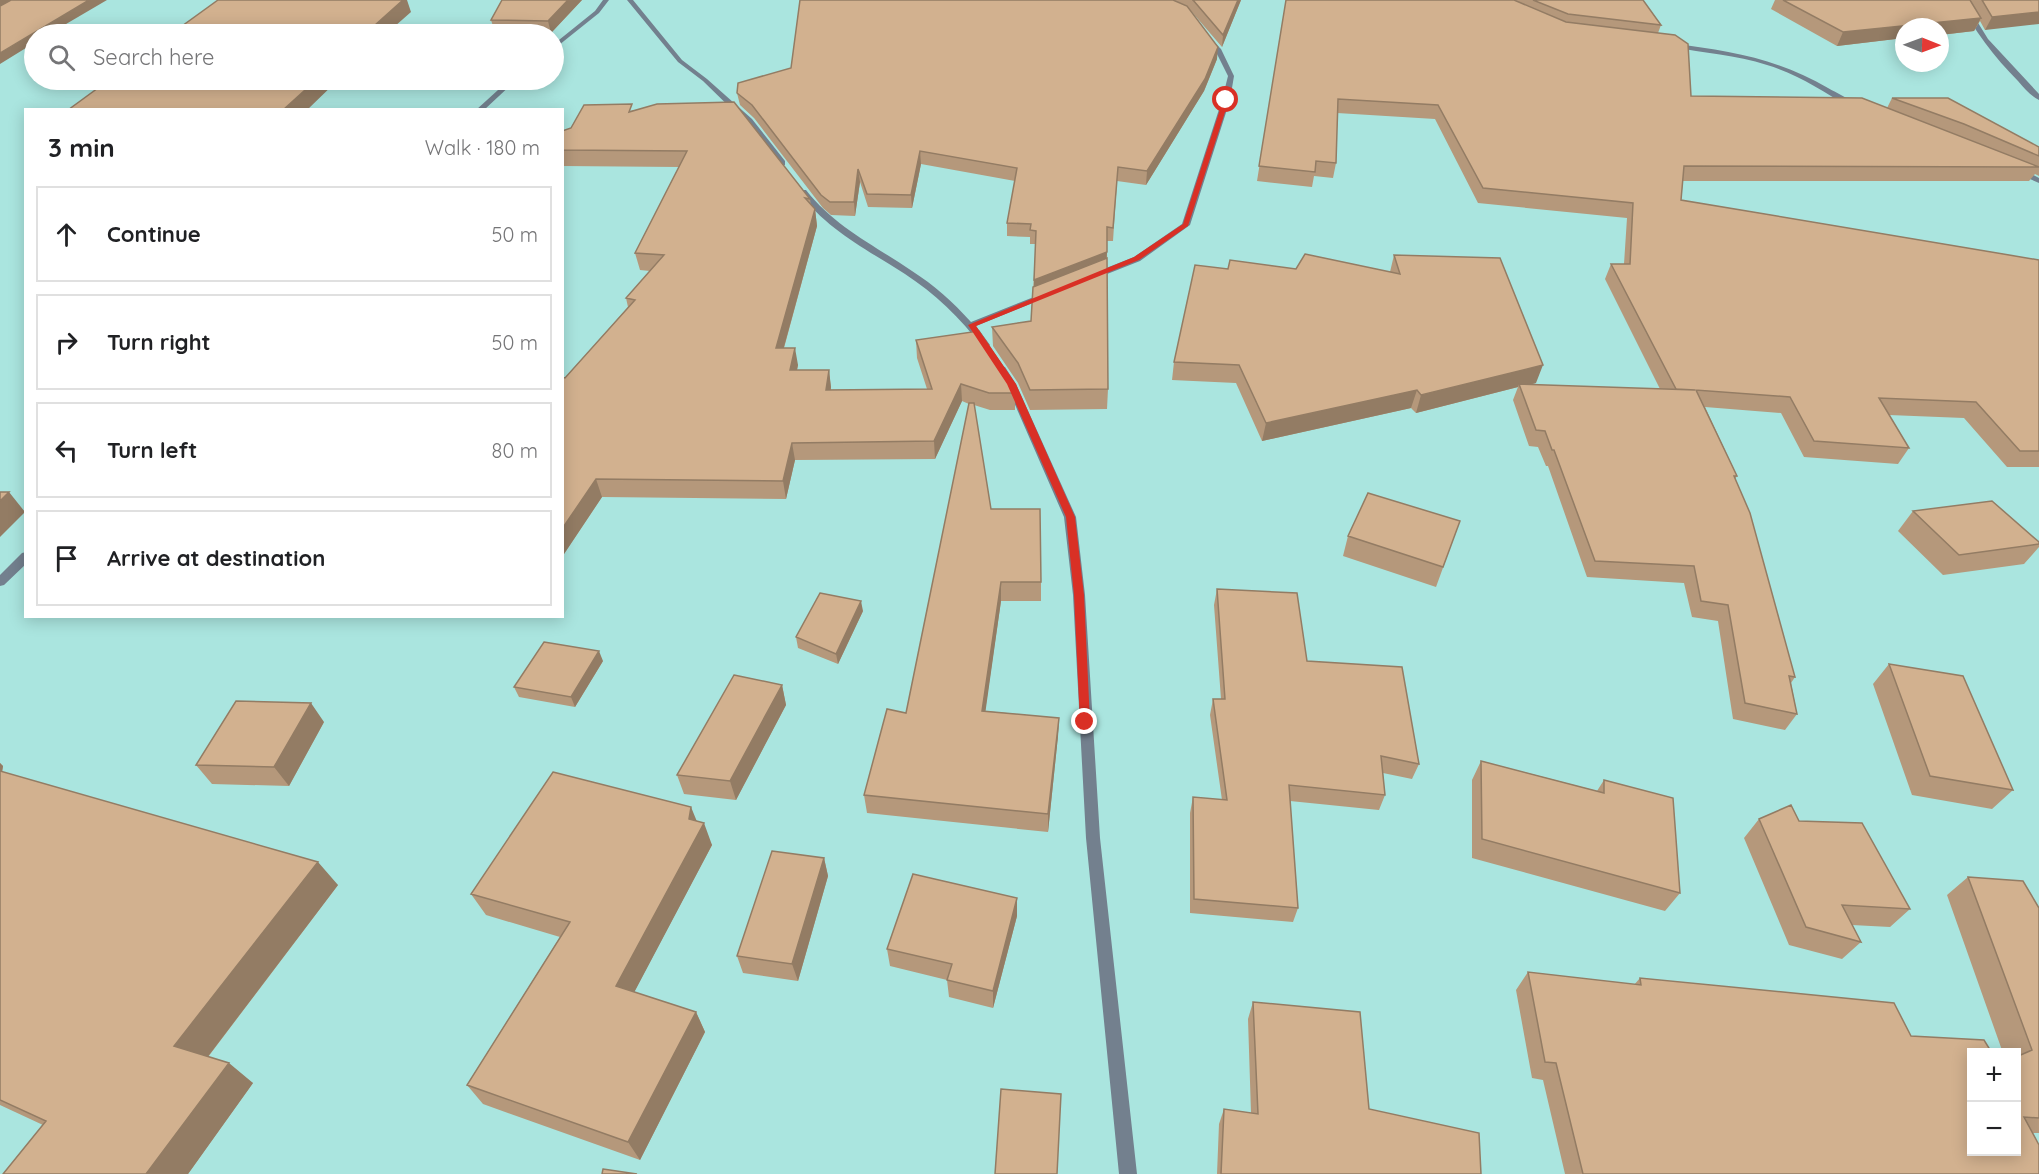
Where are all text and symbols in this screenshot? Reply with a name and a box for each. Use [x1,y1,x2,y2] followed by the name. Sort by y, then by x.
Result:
[1895,18,1949,72] north arrow
[24,24,564,90] search box
[45,41,78,74] icon: search
[93,43,214,71] text: Search here
[1212,86,1238,112] route start
[48,131,115,164] text: 3 min
[425,135,540,160] text: Walk · 180 m
[50,218,83,251] icon: ahead
[107,220,201,248] text: Continue
[492,222,538,247] text: 50 m
[50,326,83,359] icon: right
[107,328,211,356] text: Turn right
[492,330,538,355] text: 50 m
[50,434,83,467] icon: left
[107,436,197,464] text: Turn left
[492,438,538,463] text: 80 m
[50,542,83,575] icon: arrive
[107,544,325,572] text: Arrive at destination
[1071,708,1097,734] route end
[1967,1048,2021,1156] map controls
[1967,1048,2021,1102] button: +
[1967,1102,2021,1156] button: −

